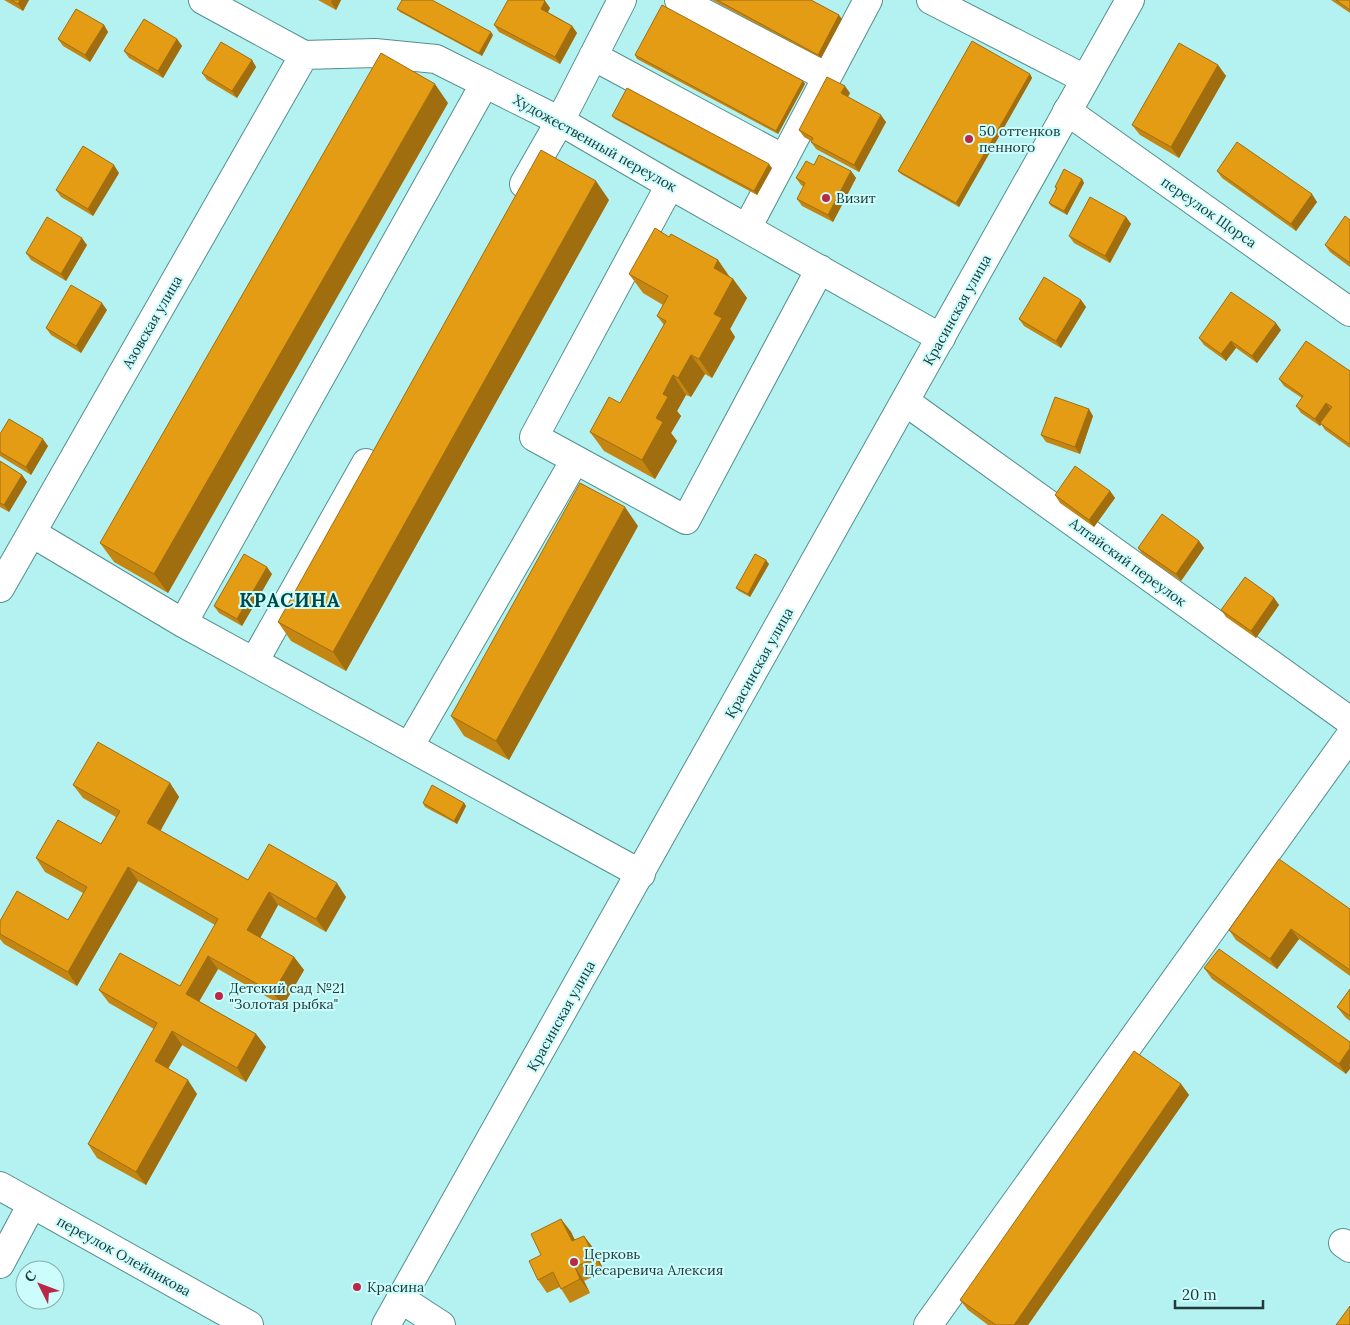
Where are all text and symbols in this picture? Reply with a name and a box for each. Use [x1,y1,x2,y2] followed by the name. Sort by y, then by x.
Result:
[510,90,680,196] street label: Художественный переулок
[979,122,1060,156] place label: 50 оттенков пенного
[963,133,975,145] marker: 50 оттенков пенного
[1158,172,1260,252] street label: переулок Щорса
[836,189,876,207] place label: Визит
[820,192,832,204] marker: Визит
[919,251,995,369] street label: Красинская улица
[118,272,186,373] street label: Азовская улица
[1065,513,1190,611] street label: Алтайский переулок
[239,588,341,612] district label: КРАСИНА
[721,604,797,722] street label: Красинская улица
[523,957,599,1075] street label: Красинская улица
[229,979,345,1013] place label: Детский сад №21 "Золотая рыбка"
[213,990,225,1002] marker: Детский сад №21 "Золотая рыбка"
[54,1212,194,1300] street label: переулок Олейникова
[584,1245,723,1279] place label: Церковь Цесаревича Алексия
[568,1256,580,1268] marker: Церковь Цесаревича Алексия
[15,1260,65,1310] north arrow
[20,1266,40,1286] text: С
[367,1278,424,1296] place label: Красина
[1175,1278,1262,1310] scale bar
[351,1281,363,1293] marker: Красина
[1182,1285,1217,1304] text: 20 m

